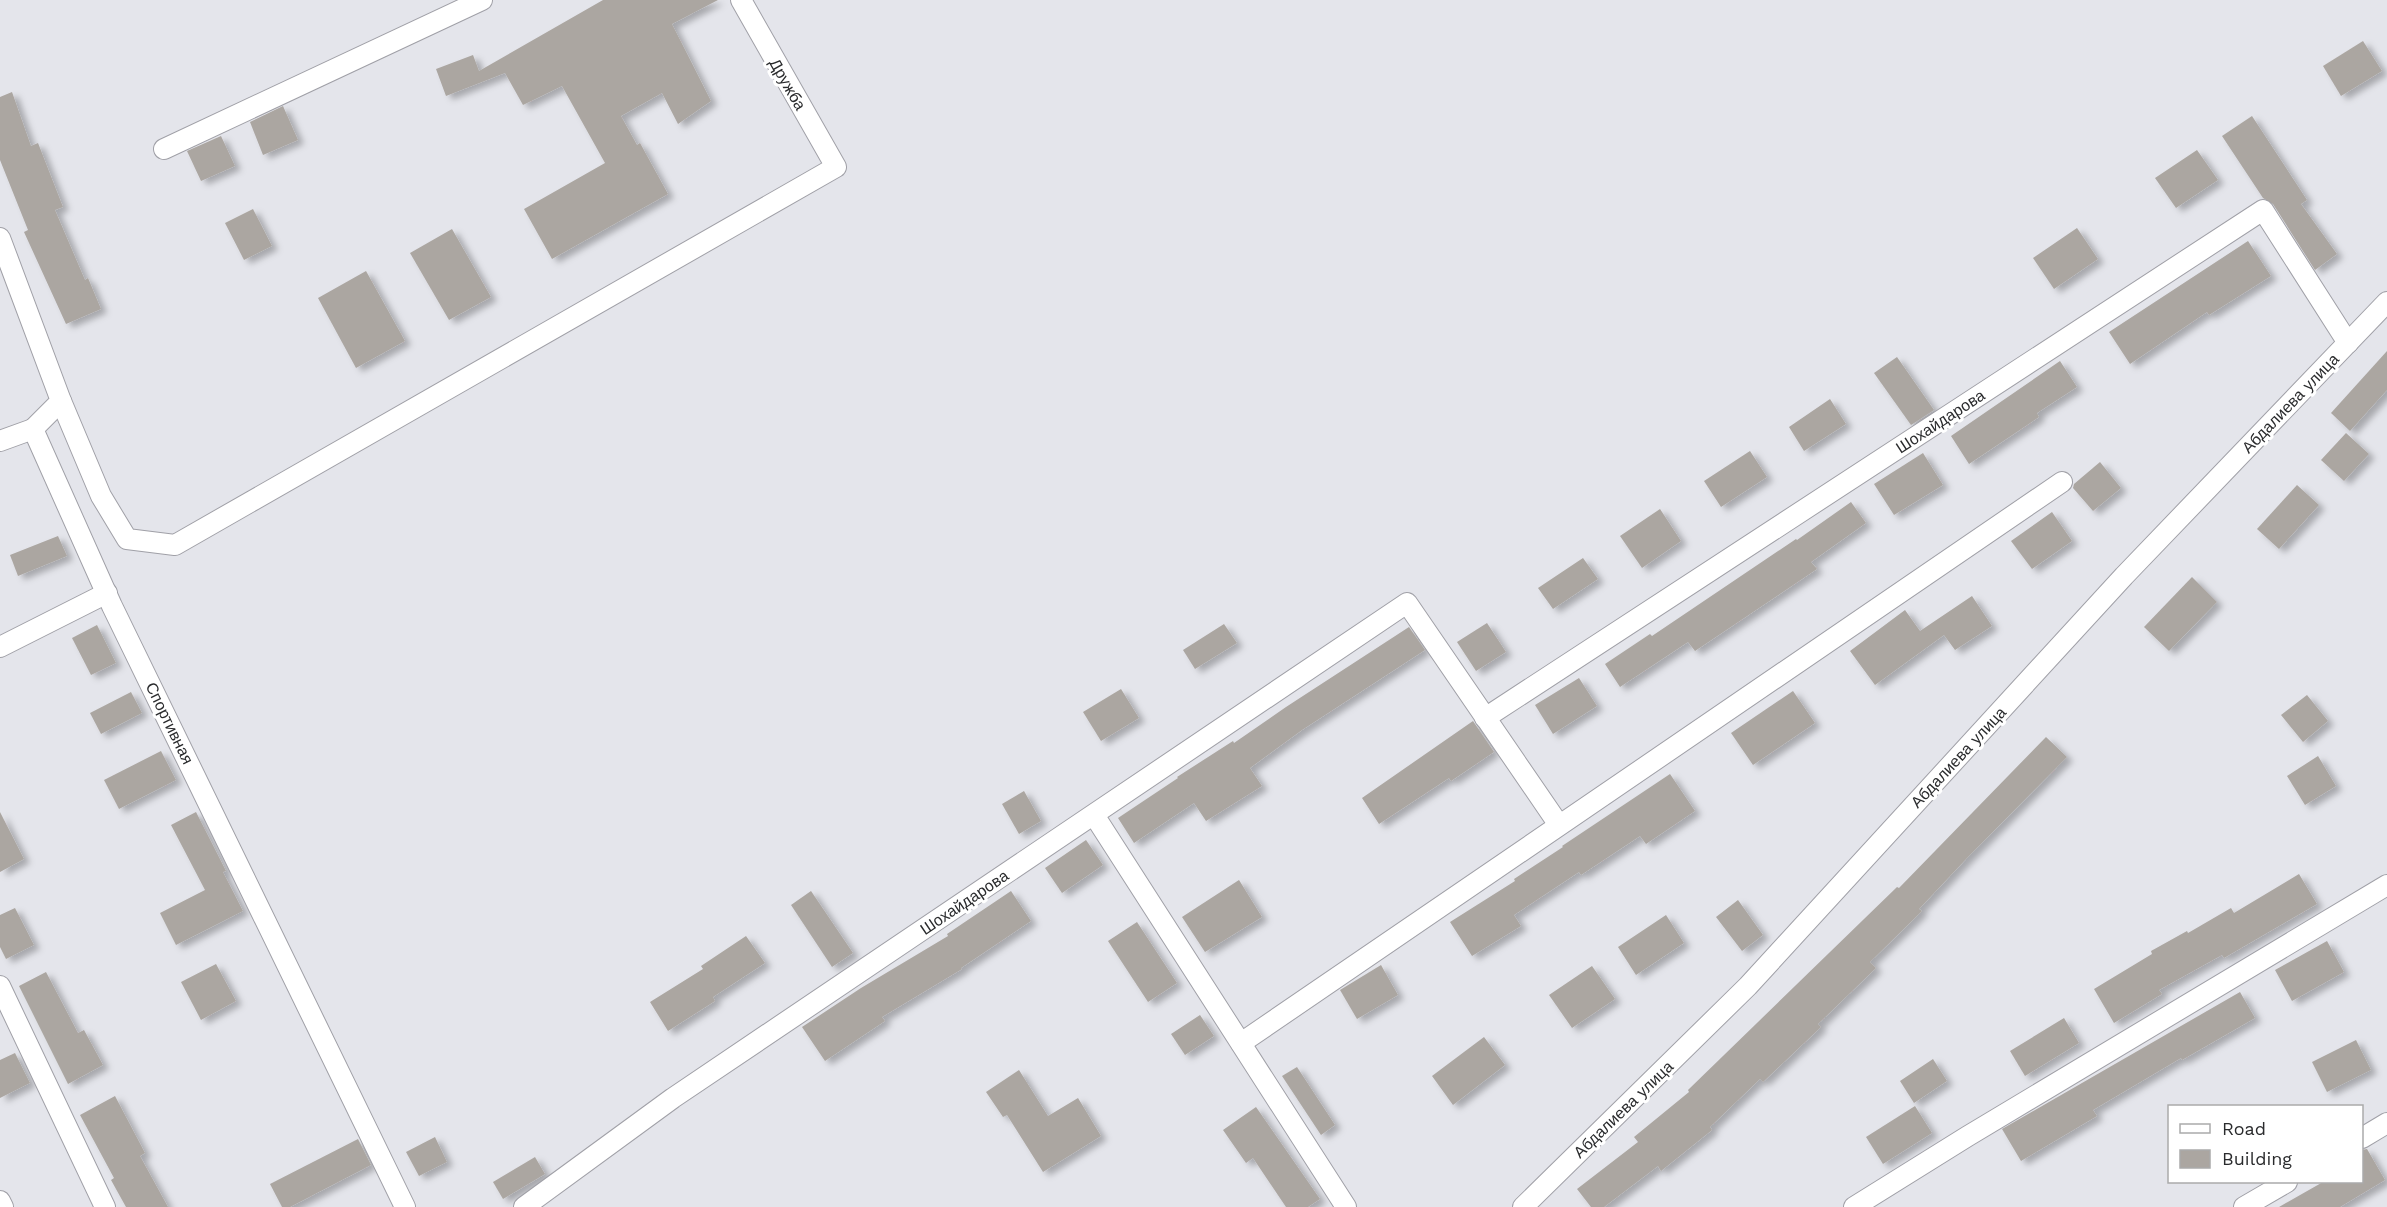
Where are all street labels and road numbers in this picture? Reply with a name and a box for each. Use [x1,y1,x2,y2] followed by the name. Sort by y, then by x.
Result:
[765,55,810,113] street label: Дружба
[2238,349,2343,457] street label: Абдалиева улица
[1892,386,1988,457] street label: Шохайдарова
[142,679,198,767] street label: Спортивная
[1907,703,2010,812] street label: Абдалиева улица
[917,866,1012,939] street label: Шохайдарова
[1570,1057,1677,1162] street label: Абдалиева улица

